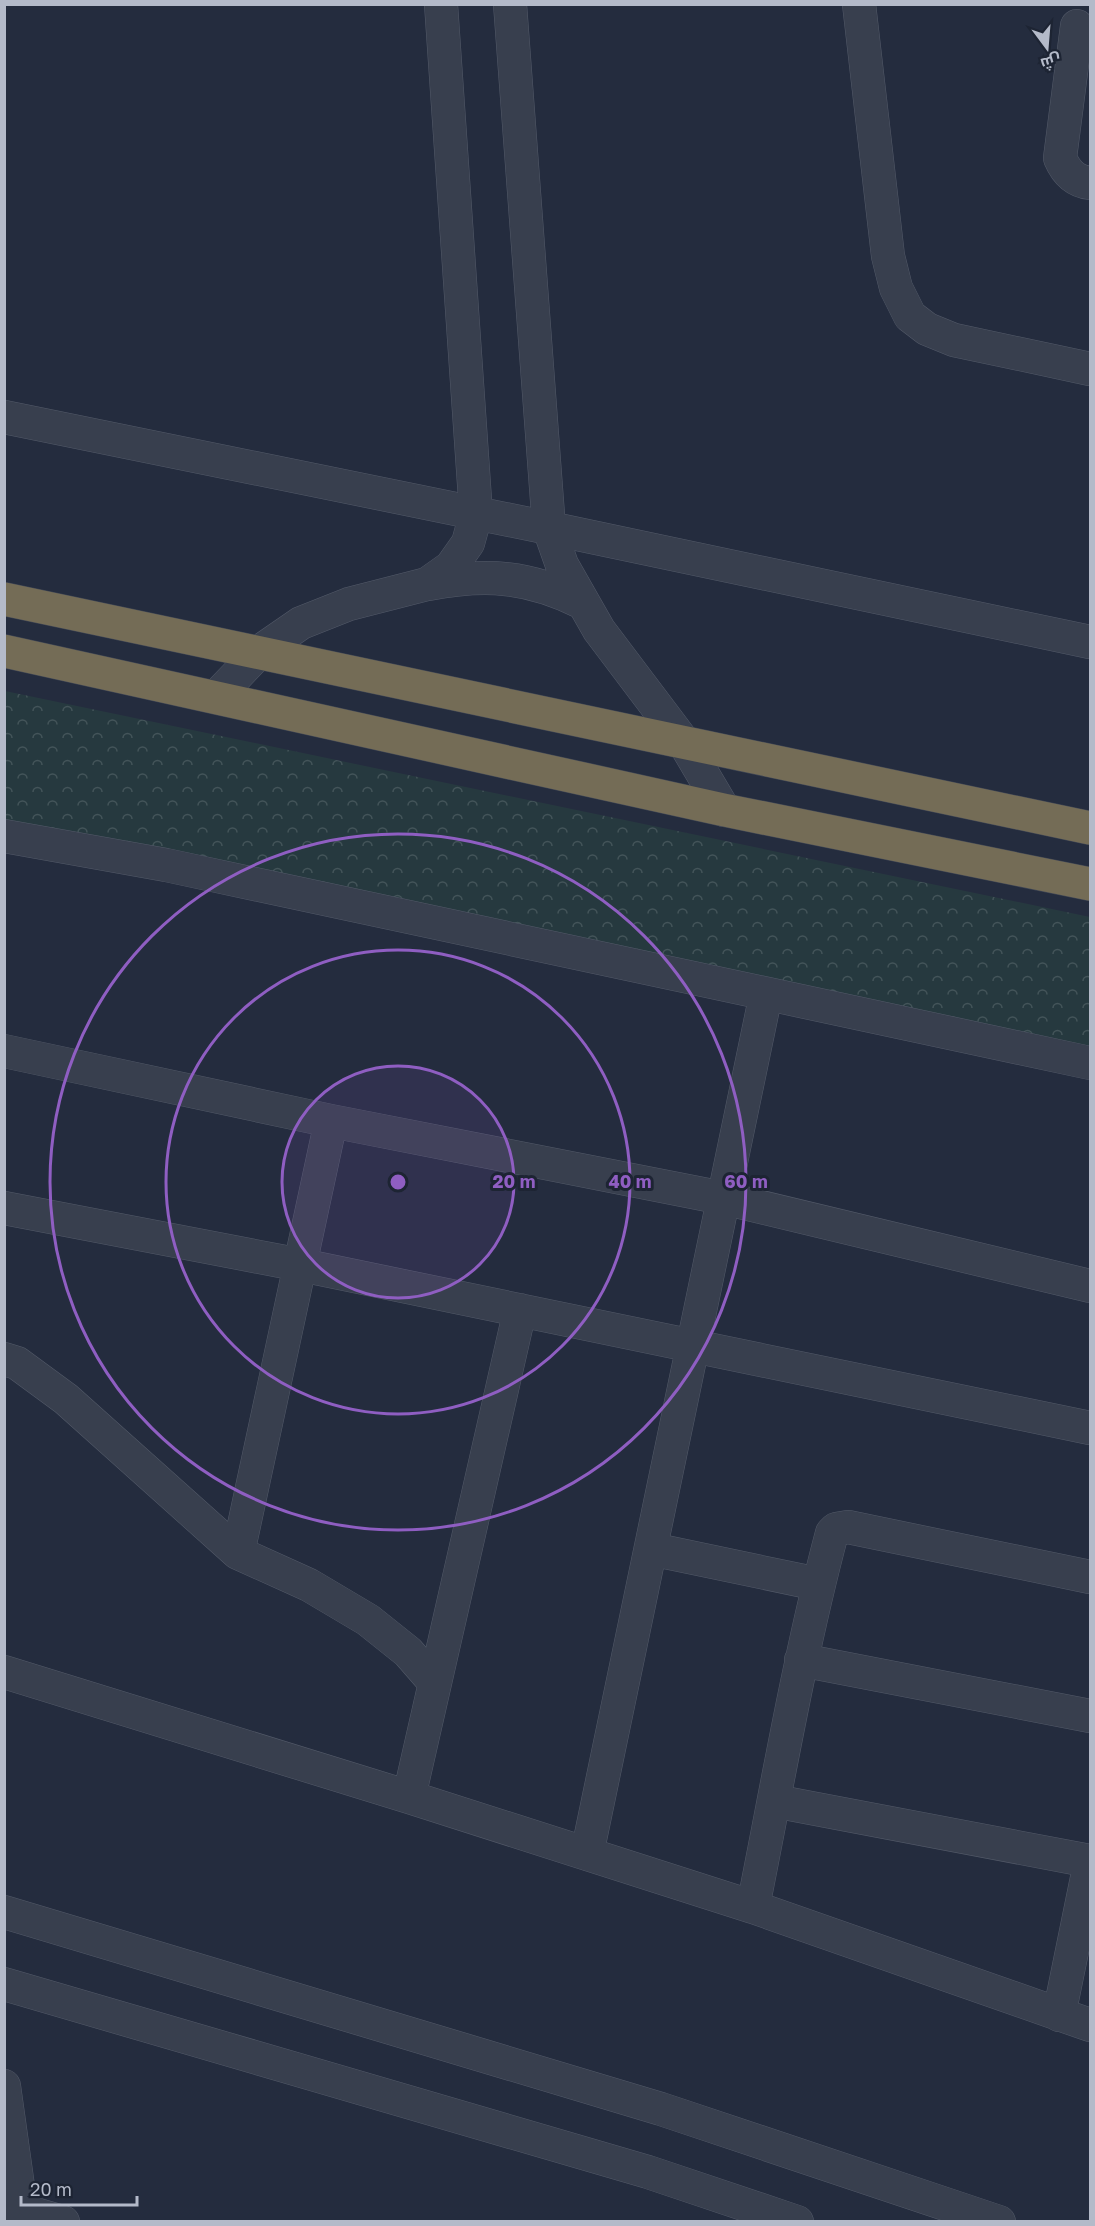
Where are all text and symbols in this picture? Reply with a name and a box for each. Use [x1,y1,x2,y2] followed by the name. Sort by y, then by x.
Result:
[1017,18,1077,78] north arrow
[1039,50,1064,75] text: ش
[493,1170,535,1192] text: 20 m
[608,1170,652,1192] text: 40 m
[724,1170,768,1192] text: 60 m
[388,1172,408,1192] centre of rings
[21,2169,136,2207] scale bar
[30,2178,72,2200] text: 20 m

